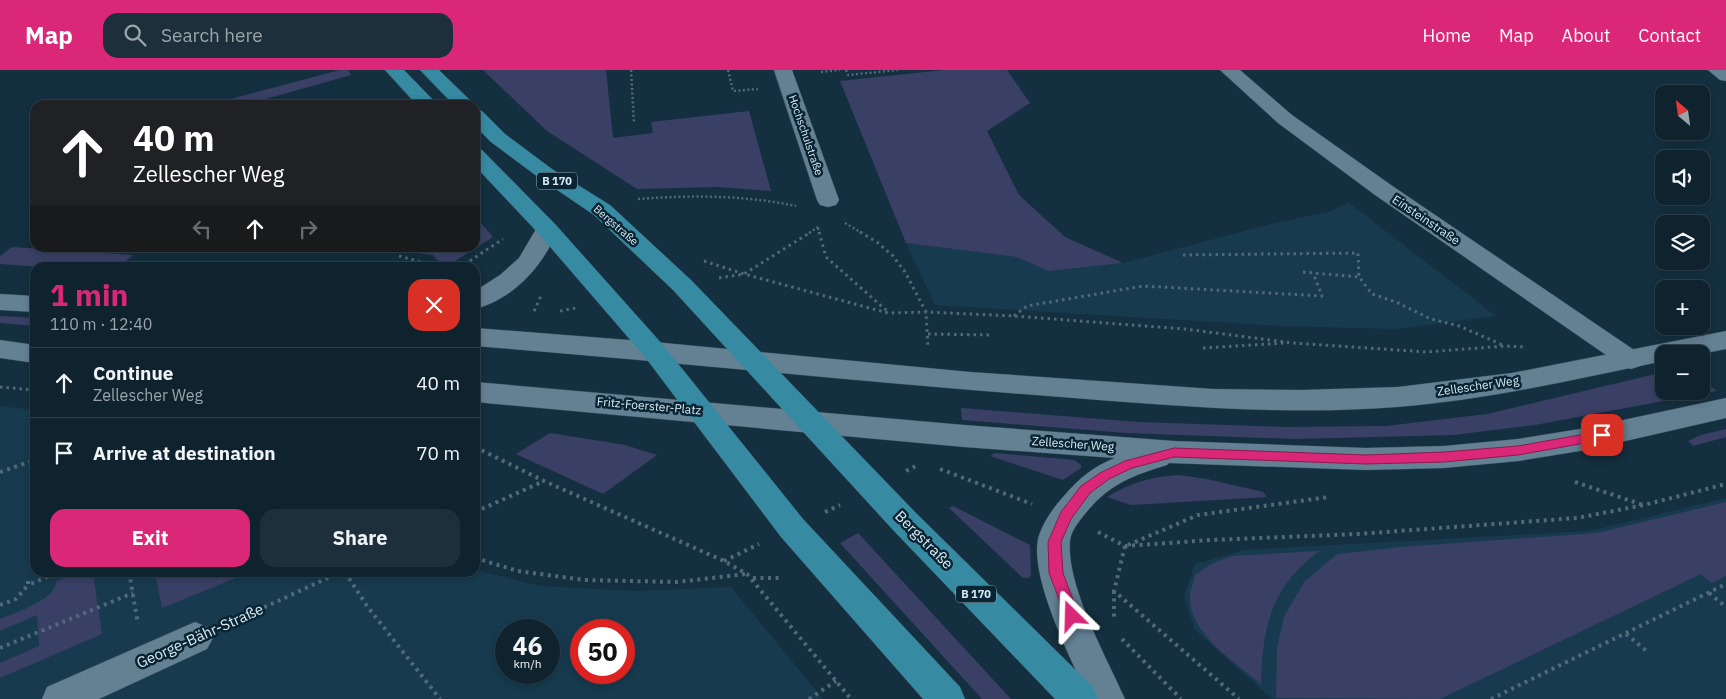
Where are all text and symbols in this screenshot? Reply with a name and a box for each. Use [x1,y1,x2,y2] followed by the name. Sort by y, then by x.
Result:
[103,13,453,58] search box
[25,19,73,51] text: Map
[121,21,149,49] icon: search
[161,23,263,47] text: Search here
[1423,24,1471,47] text: Home
[1499,24,1534,47] text: Map
[1562,24,1610,47] text: About
[1638,24,1701,47] text: Contact
[1655,85,1710,140] north arrow
[1655,85,1710,400] map controls
[786,93,826,177] street label: Hochschulstraße
[133,115,215,161] text: 40 m
[50,120,115,185] icon: ahead
[1655,150,1710,205] button: sound
[133,159,284,188] text: Zellescher Weg
[537,172,577,190] road number: B 170
[1390,192,1463,248] street label: Einsteinstraße
[591,202,641,248] street label: Bergstraße
[188,215,216,243] icon: left
[241,215,269,243] icon: ahead
[294,215,322,243] icon: right
[1655,215,1710,270] button: layers
[50,275,128,314] text: 1 min
[408,279,460,331] button: close
[1655,280,1710,335] button: +
[50,314,152,334] text: 110 m · 12:40
[1655,345,1710,400] button: −
[93,361,173,385] text: Continue
[50,369,78,397] icon: ahead
[416,371,460,395] text: 40 m
[1436,372,1520,399] street label: Zellescher Weg
[93,385,203,405] text: Zellescher Weg
[596,393,702,418] street label: Fritz-Foerster-Platz
[1581,414,1623,456] pin
[1588,421,1616,449] icon: arrive
[1031,433,1115,454] street label: Zellescher Weg
[50,439,78,467] icon: arrive
[93,441,276,465] text: Arrive at destination
[416,441,460,465] text: 70 m
[891,506,958,573] street label: Bergstraße
[50,509,250,567] button: Exit
[260,509,460,567] button: Share
[956,586,996,602] road number: B 170
[1045,589,1097,641] position arrow
[133,599,266,672] street label: George-Bähr-Straße
[570,619,635,684] speed limit sign: 50
[512,629,543,662] text: 46
[513,656,542,671] text: km/h

